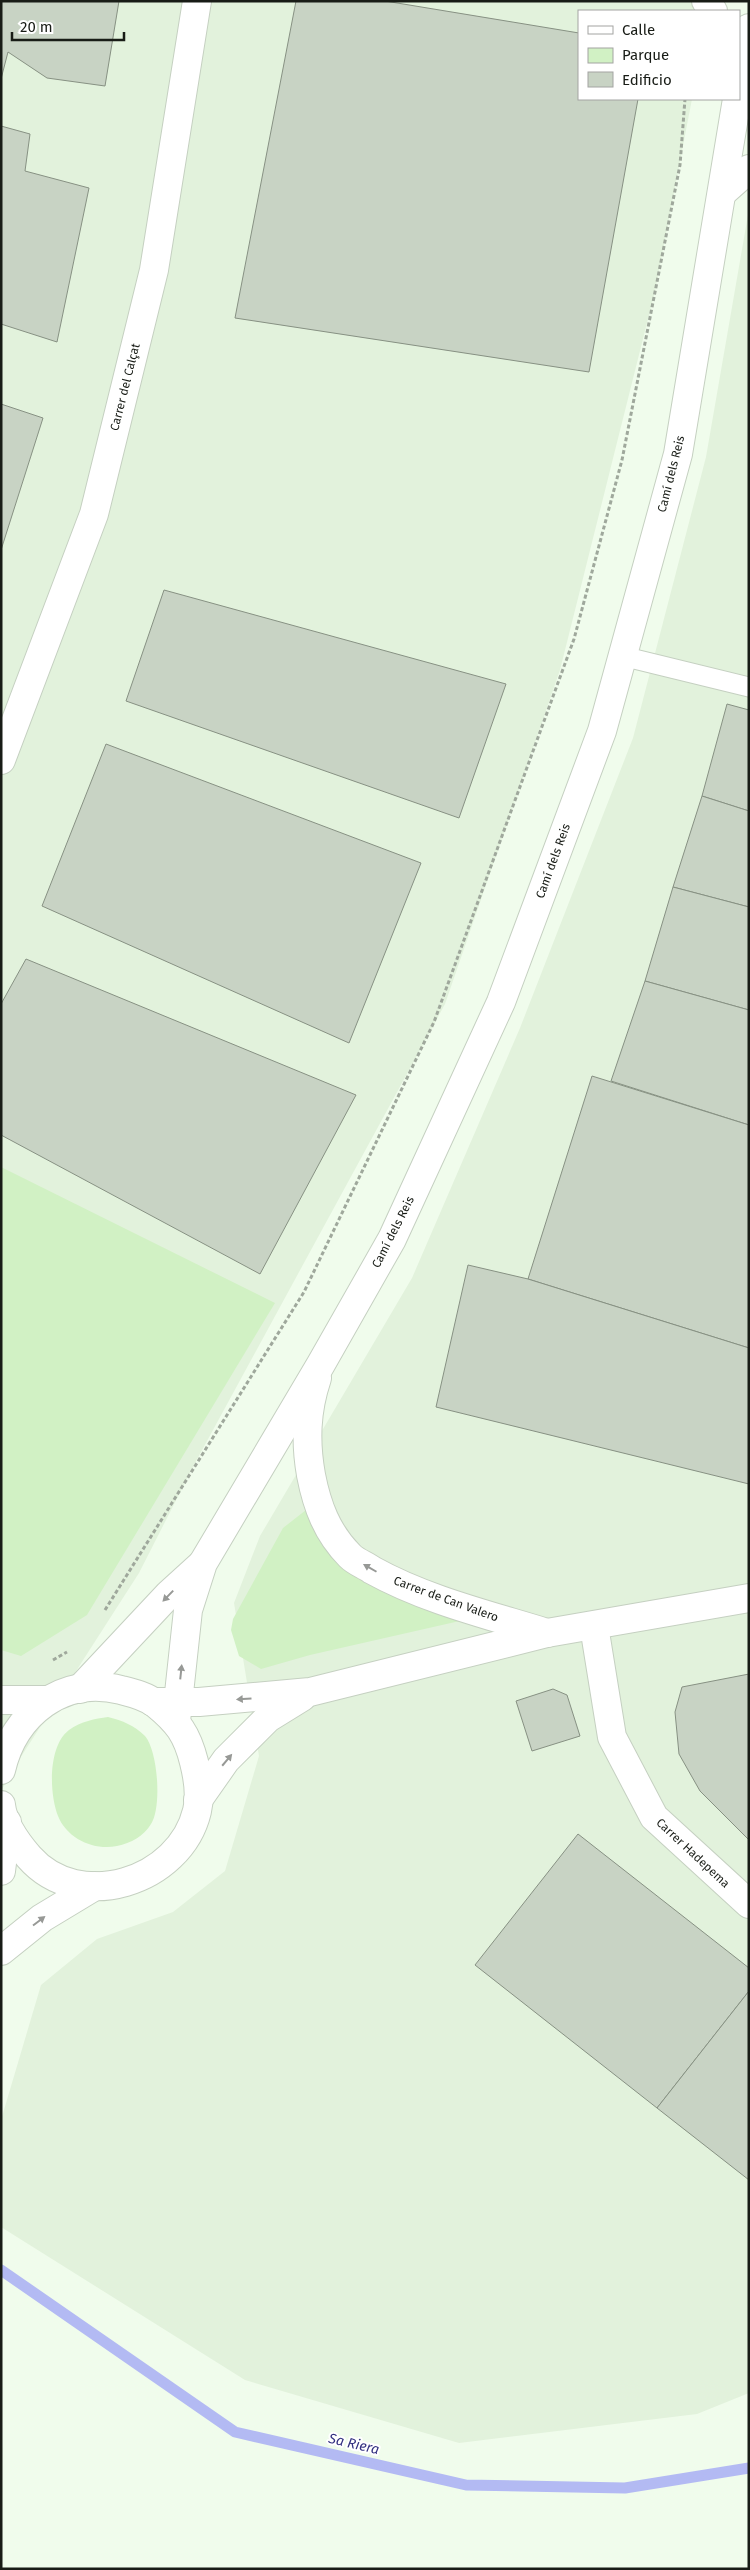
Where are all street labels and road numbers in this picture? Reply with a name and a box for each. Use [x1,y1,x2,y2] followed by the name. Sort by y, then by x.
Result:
[107,341,143,432] street label: Carrer del Calçat
[655,434,687,514] street label: Camí dels Reis
[533,821,573,900] street label: Camí dels Reis
[369,1193,417,1270] street label: Camí dels Reis
[392,1574,500,1624] street label: Carrer de Can Valero
[653,1815,733,1891] street label: Carrer Hadepema

